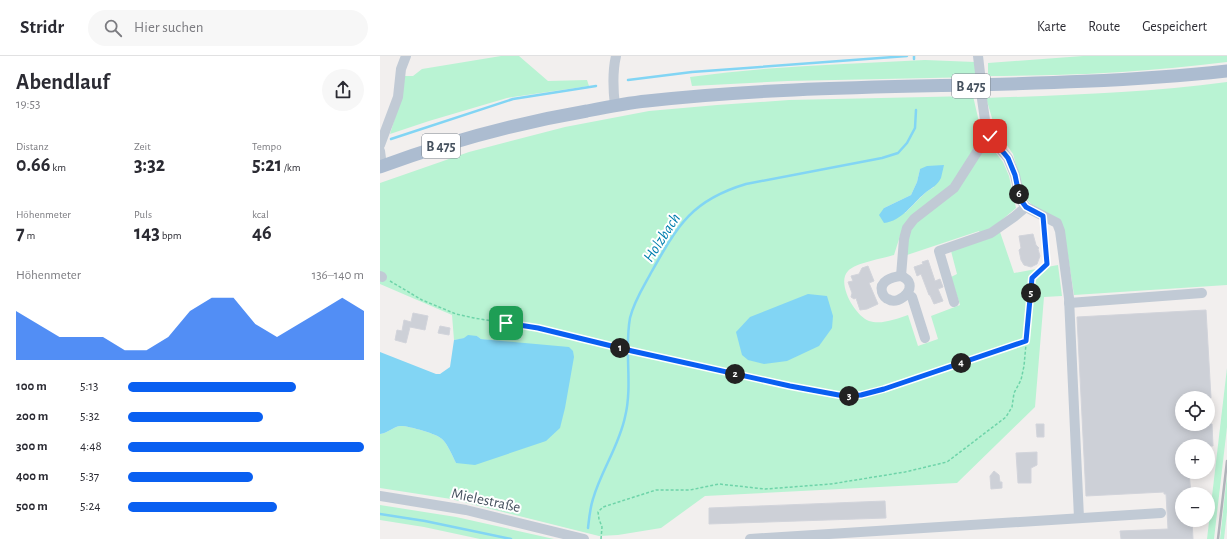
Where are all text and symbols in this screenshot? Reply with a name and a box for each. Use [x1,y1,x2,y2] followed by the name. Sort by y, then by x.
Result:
[88,10,368,46] search box
[102,17,124,39] icon: search
[20,18,64,37] text: Stridr
[134,20,204,35] text: Hier suchen
[1037,20,1066,34] text: Karte
[1088,20,1120,34] text: Route
[1142,20,1207,34] text: Gespeichert
[322,69,364,111] button: share
[16,71,109,93] text: Abendlauf
[952,74,990,98] road number: B 475
[16,98,40,111] text: 19:53
[973,119,1007,153] pin
[979,125,1001,147] icon: check
[422,134,460,158] road number: B 475
[16,141,49,152] text: Distanz
[134,141,151,152] text: Zeit
[252,141,282,152] text: Tempo
[16,155,50,175] text: 0.66
[134,155,165,175] text: 3:32
[252,155,282,175] text: 5:21
[50,162,66,173] text: km
[282,162,301,173] text: /km
[1009,184,1029,204] pin: 6
[1016,188,1022,199] text: 6
[16,209,71,220] text: Höhenmeter
[134,209,152,220] text: Puls
[252,209,269,220] text: kcal
[640,210,683,265] water label: Holzbach
[16,223,25,243] text: 7
[134,223,160,243] text: 143
[252,223,272,243] text: 46
[25,230,35,241] text: m
[160,230,182,241] text: bpm
[16,269,81,282] text: Höhenmeter
[312,269,364,282] text: 136–140 m
[1021,283,1041,303] pin: 5
[1029,287,1033,298] text: 5
[489,306,523,340] pin
[495,312,517,334] icon: arrive
[610,338,630,358] pin: 1
[618,342,622,353] text: 1
[951,353,971,373] pin: 4
[958,357,964,368] text: 4
[725,364,745,384] pin: 2
[732,368,738,379] text: 2
[16,380,47,393] text: 100 m
[80,380,98,393] text: 5:13
[839,386,859,406] pin: 3
[847,390,851,401] text: 3
[1175,391,1215,527] map controls
[1175,391,1215,431] button: locate
[16,410,48,423] text: 200 m
[80,410,100,423] text: 5:32
[1175,439,1215,479] button: +
[16,440,48,453] text: 300 m
[80,440,102,453] text: 4:48
[16,470,49,483] text: 400 m
[80,470,99,483] text: 5:37
[450,486,522,515] street label: Mielestraße
[1175,487,1215,527] button: −
[16,500,48,513] text: 500 m
[80,500,101,513] text: 5:24

